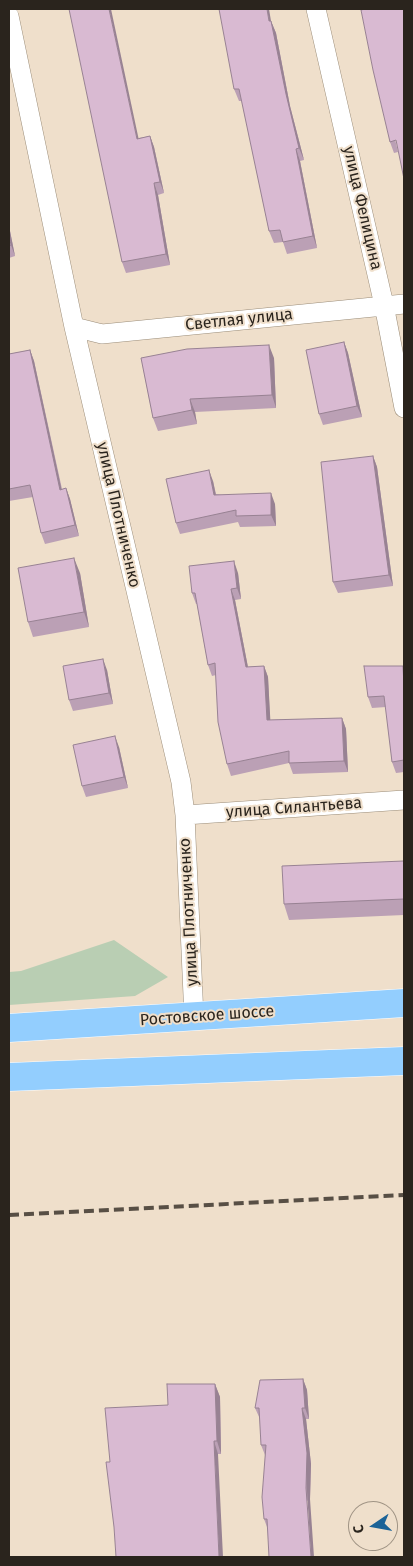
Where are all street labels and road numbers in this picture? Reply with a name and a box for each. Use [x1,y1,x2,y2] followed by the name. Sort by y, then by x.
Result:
[338,144,386,272] street label: улица Фелицина
[184,305,294,335] street label: Светлая улица
[92,440,144,590] street label: улица Плотниченко
[225,794,363,822] street label: улица Силантьева
[176,837,202,987] street label: улица Плотниченко
[139,1002,275,1030] street label: Ростовское шоссе

